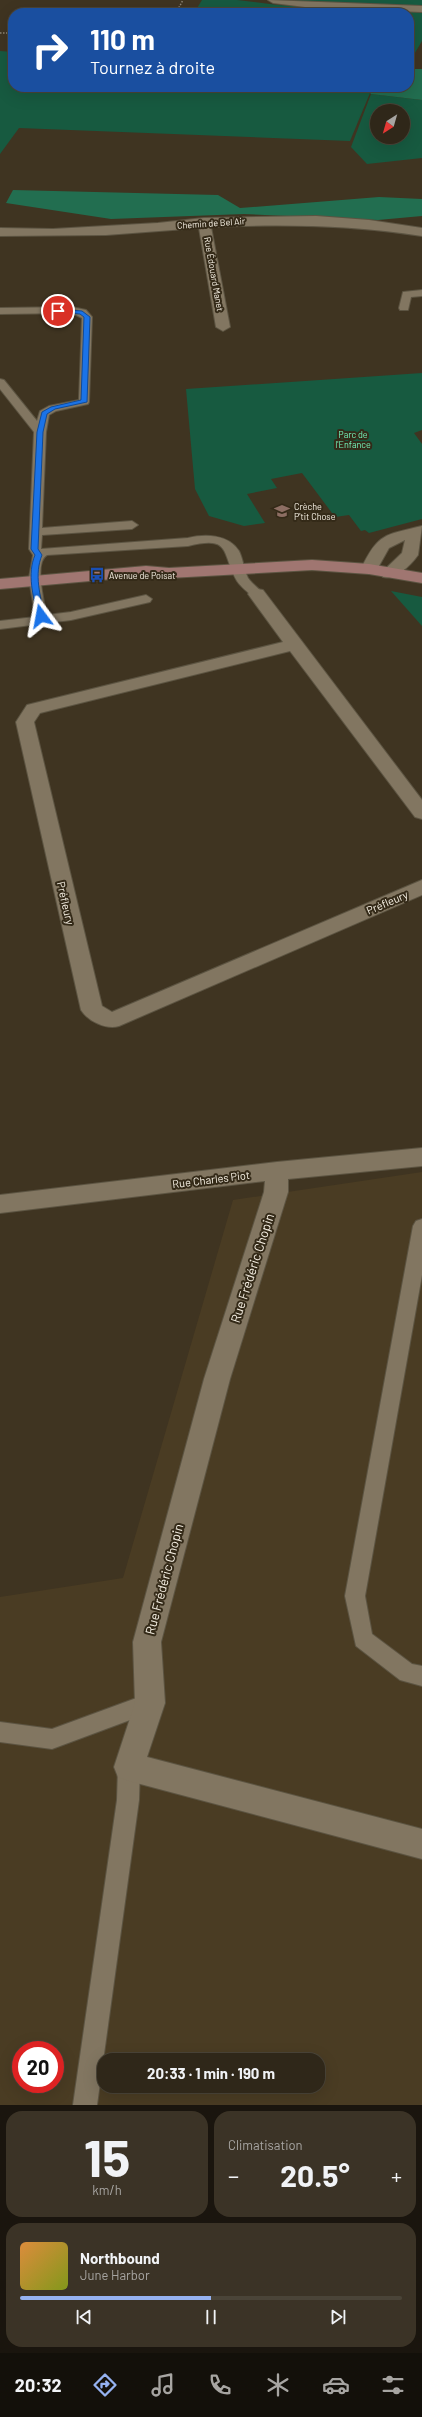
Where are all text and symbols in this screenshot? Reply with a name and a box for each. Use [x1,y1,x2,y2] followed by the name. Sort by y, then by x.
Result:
[90,22,155,56] text: 110 m
[24,24,76,76] icon: right
[90,56,215,78] text: Tournez à droite
[370,104,410,144] north arrow
[370,104,410,144] map controls
[177,215,246,231] street label: Chemin de Bel Air
[202,236,226,312] street label: Rue Édouard Manet
[41,294,75,328] pin
[47,300,69,322] icon: arrive
[335,429,371,450] park label: Parc de l'Enfance
[294,501,336,522] place label: Crèche P'tit Chose
[273,502,291,520] school or university icon: Crèche P'tit Chose
[88,566,106,584] bus stop icon: Avenue de Poisat
[109,570,175,581] place label: Avenue de Poisat
[20,595,62,637] position arrow
[55,880,77,926] street label: Préfleury
[364,887,410,917] street label: Préfleury
[172,1168,250,1190] street label: Rue Charles Piot
[227,1211,277,1325] street label: Rue Frédéric Chopin
[142,1522,186,1636] street label: Rue Frédéric Chopin
[12,2041,64,2093] speed limit sign: 20
[147,2064,275,2082] text: 20:33 · 1 min · 190 m
[84,2125,130,2187] text: 15
[228,2137,303,2153] text: Climatisation
[280,2157,350,2193] text: 20.5°
[228,2162,239,2188] text: −
[391,2162,402,2188] text: +
[92,2182,122,2198] text: km/h
[80,2249,160,2267] text: Northbound
[80,2267,150,2283] text: June Harbor
[73,2306,95,2328] icon: previous
[200,2306,222,2328] icon: pause
[327,2306,349,2328] icon: next
[91,2371,119,2399] icon: directions
[149,2371,177,2399] icon: music
[206,2371,234,2399] icon: phone
[264,2371,292,2399] icon: climate
[322,2371,350,2399] icon: car
[379,2371,407,2399] icon: filters
[15,2374,62,2396] text: 20:32

